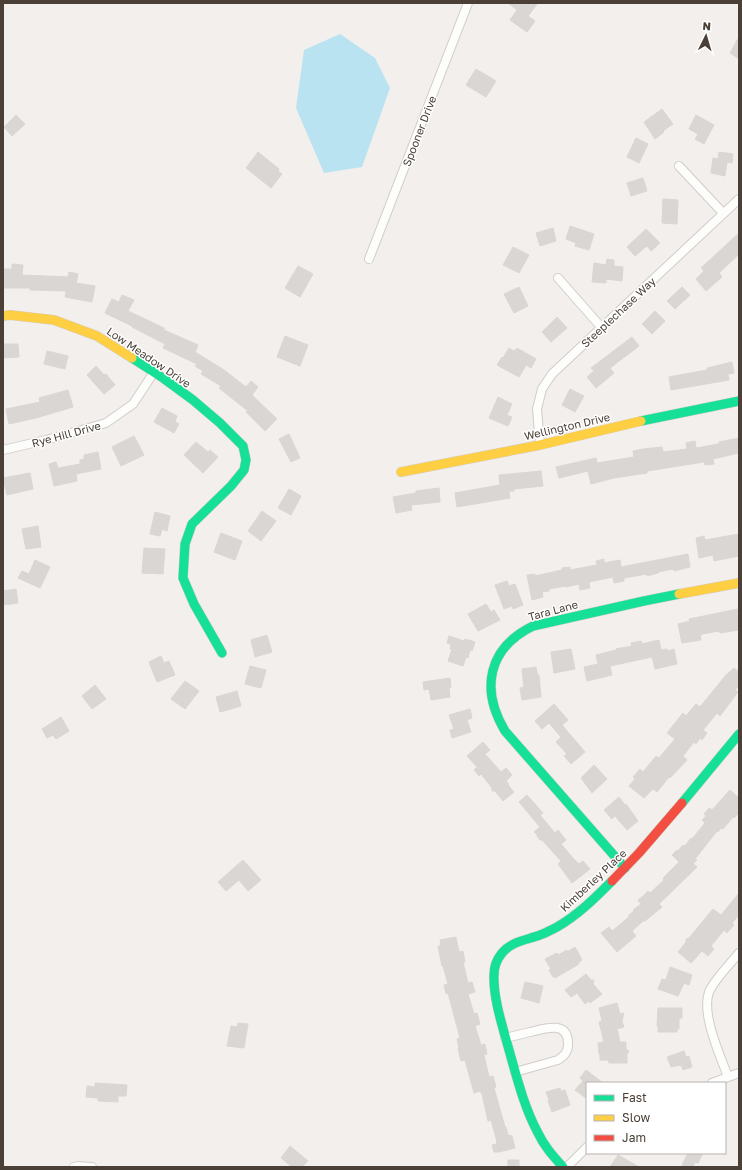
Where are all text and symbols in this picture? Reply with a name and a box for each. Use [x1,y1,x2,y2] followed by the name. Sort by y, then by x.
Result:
[686,16,726,56] north arrow
[702,19,712,32] text: N
[400,94,438,168] street label: Spooner Drive
[578,274,658,350] street label: Steeplechase Way
[105,324,193,390] street label: Low Meadow Drive
[523,410,611,442] street label: Wellington Drive
[30,419,102,449] street label: Rye Hill Drive
[527,597,579,623] street label: Tara Lane
[557,846,629,914] street label: Kimberley Place
[586,1082,726,1154] legend
[622,1090,647,1105] text: Fast
[622,1110,650,1125] text: Slow
[622,1130,646,1145] text: Jam

